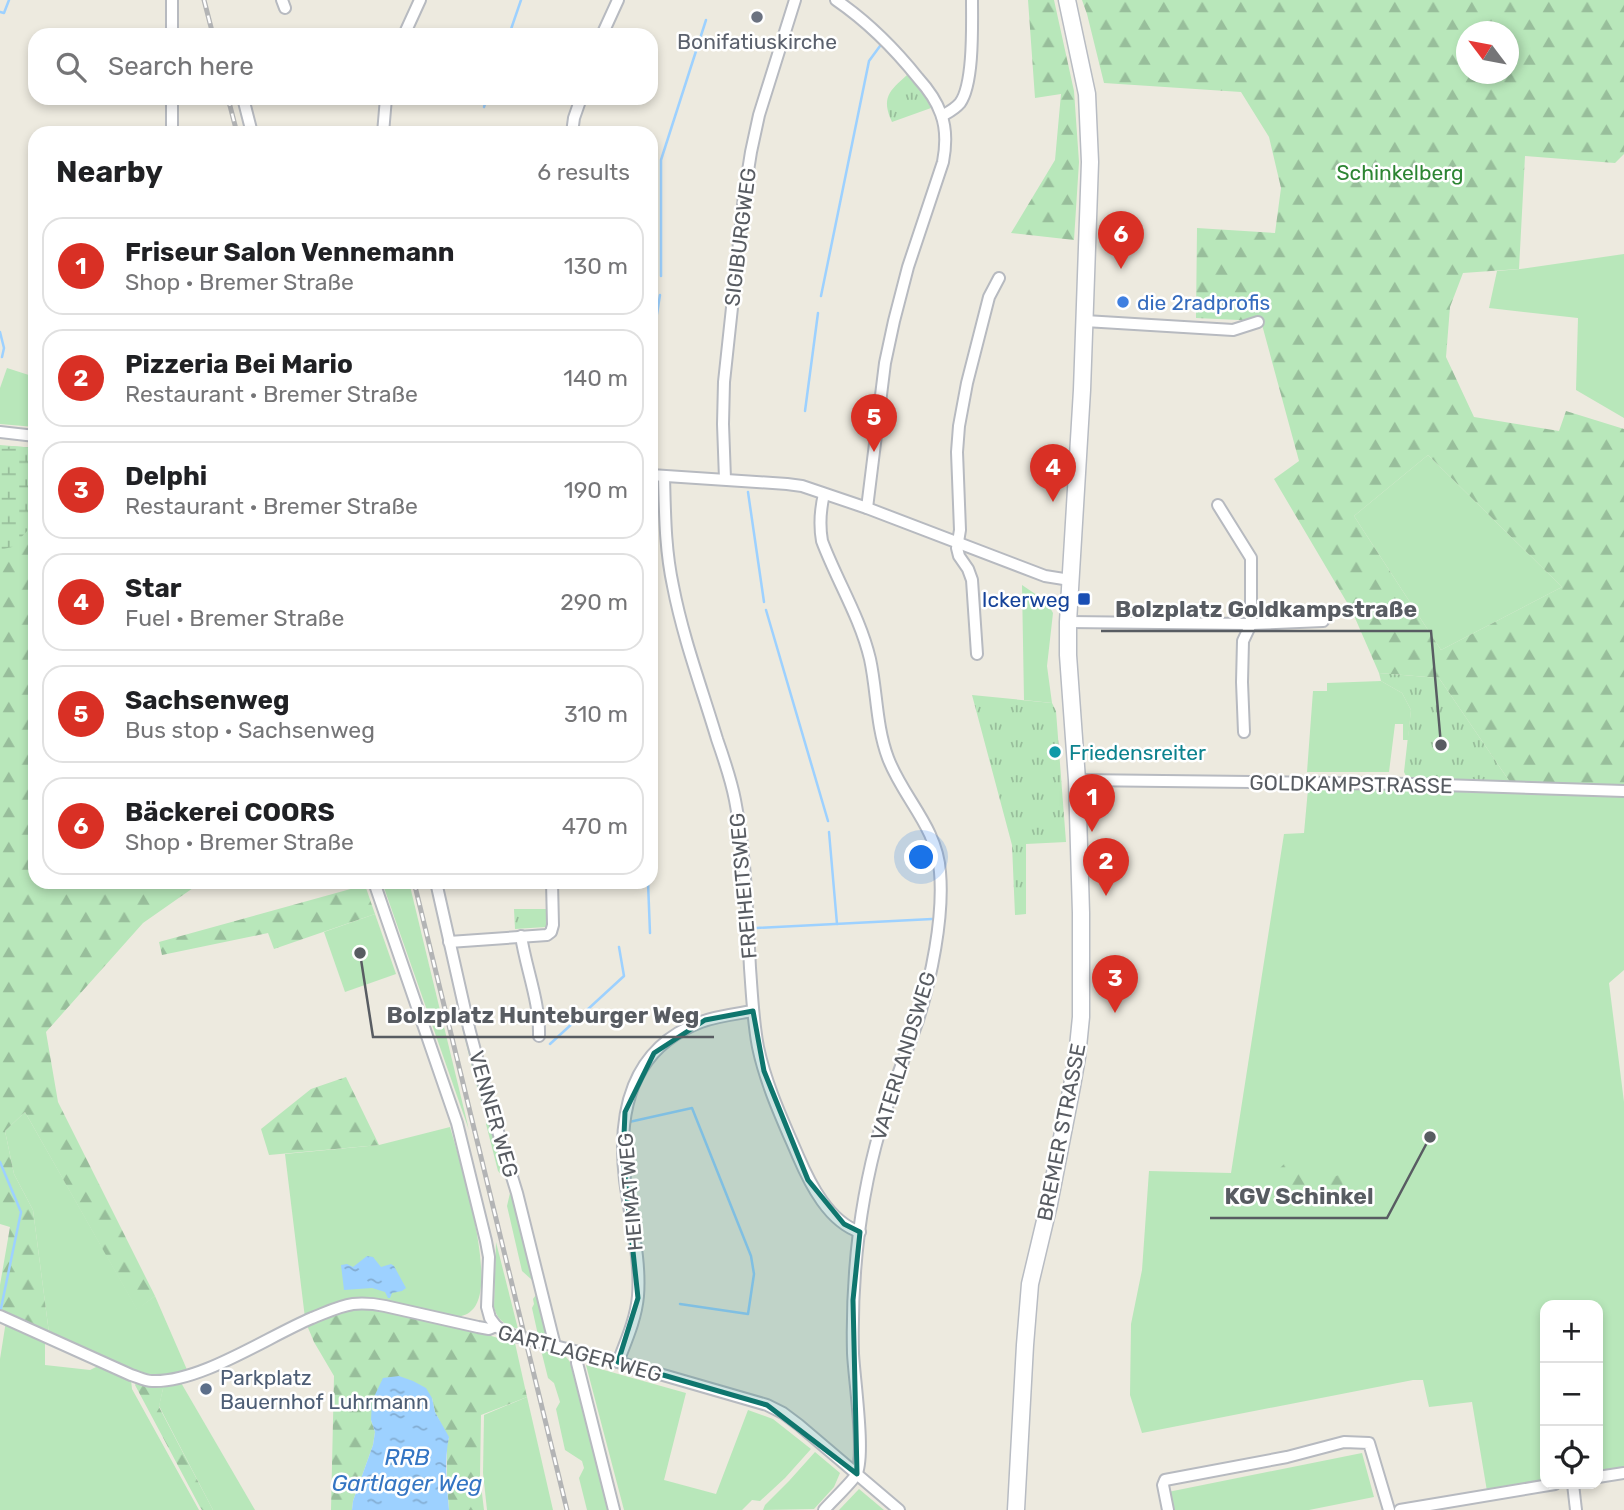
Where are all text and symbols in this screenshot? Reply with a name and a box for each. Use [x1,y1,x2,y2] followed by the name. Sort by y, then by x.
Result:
[749,9,765,25] marker: Bonifatiuskirche
[1456,21,1519,84] north arrow
[28,28,658,105] search box
[677,29,837,54] place label: Bonifatiuskirche
[52,48,90,86] icon: search
[108,51,254,82] text: Search here
[56,154,163,190] text: Nearby
[537,158,630,186] text: 6 results
[1337,160,1464,185] park label: Schinkelberg
[719,166,761,308] street label: SIGIBURGWEG
[1098,211,1144,269] pin: 6
[125,237,454,268] text: Friseur Salon Vennemann
[75,252,87,280] text: 1
[564,252,628,280] text: 130 m
[125,268,354,296] text: Shop · Bremer Straße
[1137,290,1270,315] place label: die 2radprofis
[1115,294,1131,310] marker: die 2radprofis
[125,349,353,380] text: Pizzeria Bei Mario
[74,364,88,392] text: 2
[563,364,628,392] text: 140 m
[125,380,418,408] text: Restaurant · Bremer Straße
[851,394,897,452] pin: 5
[1030,444,1076,502] pin: 4
[125,461,207,492] text: Delphi
[73,476,89,504] text: 3
[564,476,628,504] text: 190 m
[125,492,418,520] text: Restaurant · Bremer Straße
[125,573,182,604] text: Star
[982,587,1070,612] place label: Ickerweg
[1101,587,1431,631] callout: Bolzplatz Goldkampstraße
[73,588,89,616] text: 4
[560,588,628,616] text: 290 m
[1076,591,1092,607] marker: Ickerweg
[1115,595,1417,623] text: Bolzplatz Goldkampstraße
[125,604,344,632] text: Fuel · Bremer Straße
[125,685,289,716] text: Sachsenweg
[74,700,88,728] text: 5
[564,700,628,728] text: 310 m
[125,716,375,744] text: Bus stop · Sachsenweg
[1069,740,1206,765] place label: Friedensreiter
[1047,744,1063,760] marker: Friedensreiter
[1249,770,1453,798] street label: GOLDKAMPSTRASSE
[1069,774,1115,832] pin: 1
[125,797,335,828] text: Bäckerei COORS
[74,812,88,840] text: 6
[562,812,628,840] text: 470 m
[724,812,762,960] street label: FREIHEITSWEG
[125,828,354,856] text: Shop · Bremer Straße
[1083,838,1129,896] pin: 2
[904,840,938,874] your location
[1092,955,1138,1013] pin: 3
[865,968,941,1144] street label: VATERLANDSWEG
[373,993,714,1037] callout: Bolzplatz Hunteburger Weg
[387,1001,699,1029] text: Bolzplatz Hunteburger Weg
[1032,1041,1090,1223] street label: BREMER STRASSE
[464,1048,524,1180] street label: VENNER WEG
[612,1132,648,1252] street label: HEIMATWEG
[1210,1174,1387,1218] callout: KGV Schinkel
[1224,1182,1374,1210] text: KGV Schinkel
[1540,1300,1603,1489] map controls
[1540,1300,1603,1363] button: +
[495,1319,665,1387] street label: GARTLAGER WEG
[1540,1363,1603,1426] button: −
[220,1365,429,1414] place label: Parkplatz Bauernhof Luhrmann
[198,1381,214,1397] marker: Parkplatz Bauernhof Luhrmann
[1540,1426,1603,1489] button: locate
[332,1443,482,1497] water label: RRB Gartlager Weg

